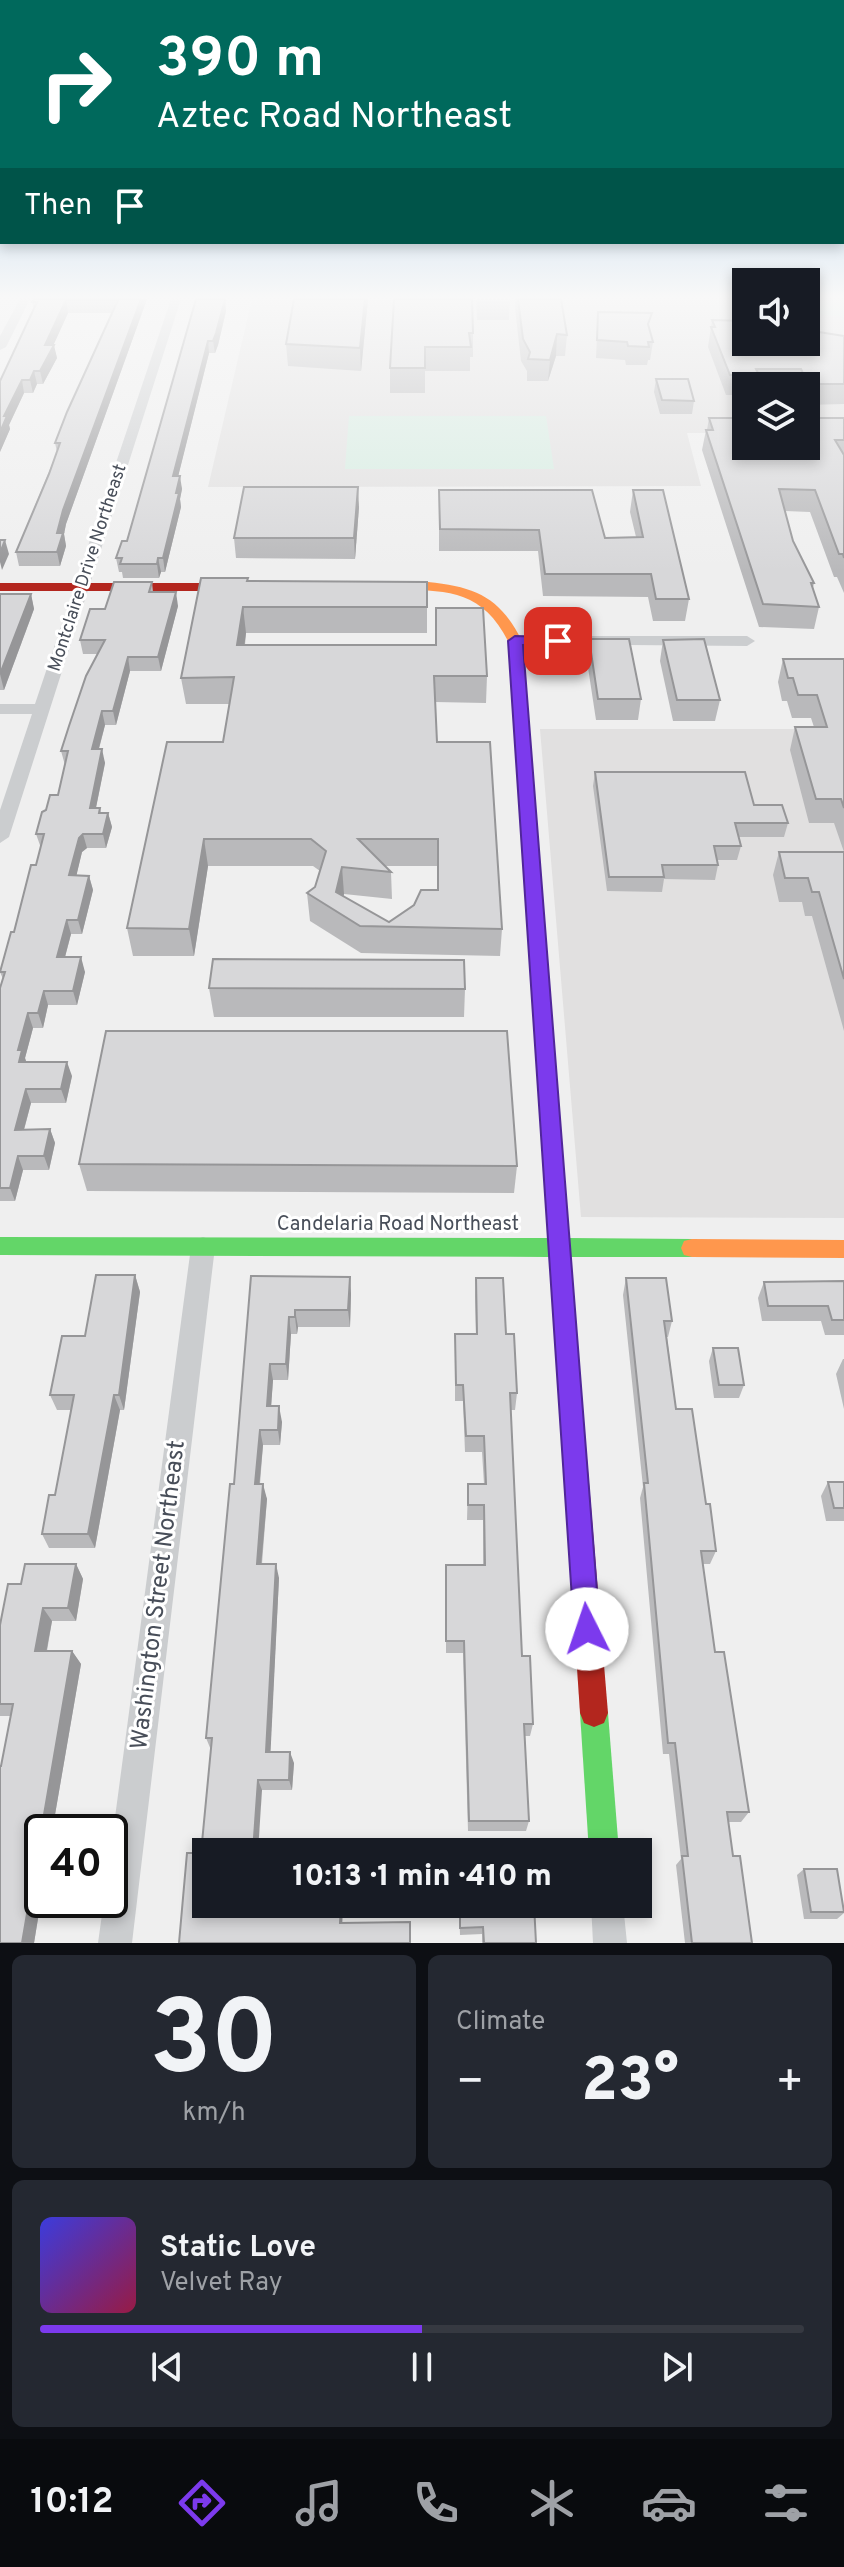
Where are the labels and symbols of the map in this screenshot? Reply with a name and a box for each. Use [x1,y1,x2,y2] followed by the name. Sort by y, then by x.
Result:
[44,461,132,675] street label: Montclaire Drive Northeast
[524,607,592,675] pin
[277,1212,519,1238] street label: Candelaria Road Northeast
[125,1439,193,1751] street label: Washington Street Northeast
[545,1587,629,1671] position arrow
[24,1814,128,1918] speed limit sign: 40

